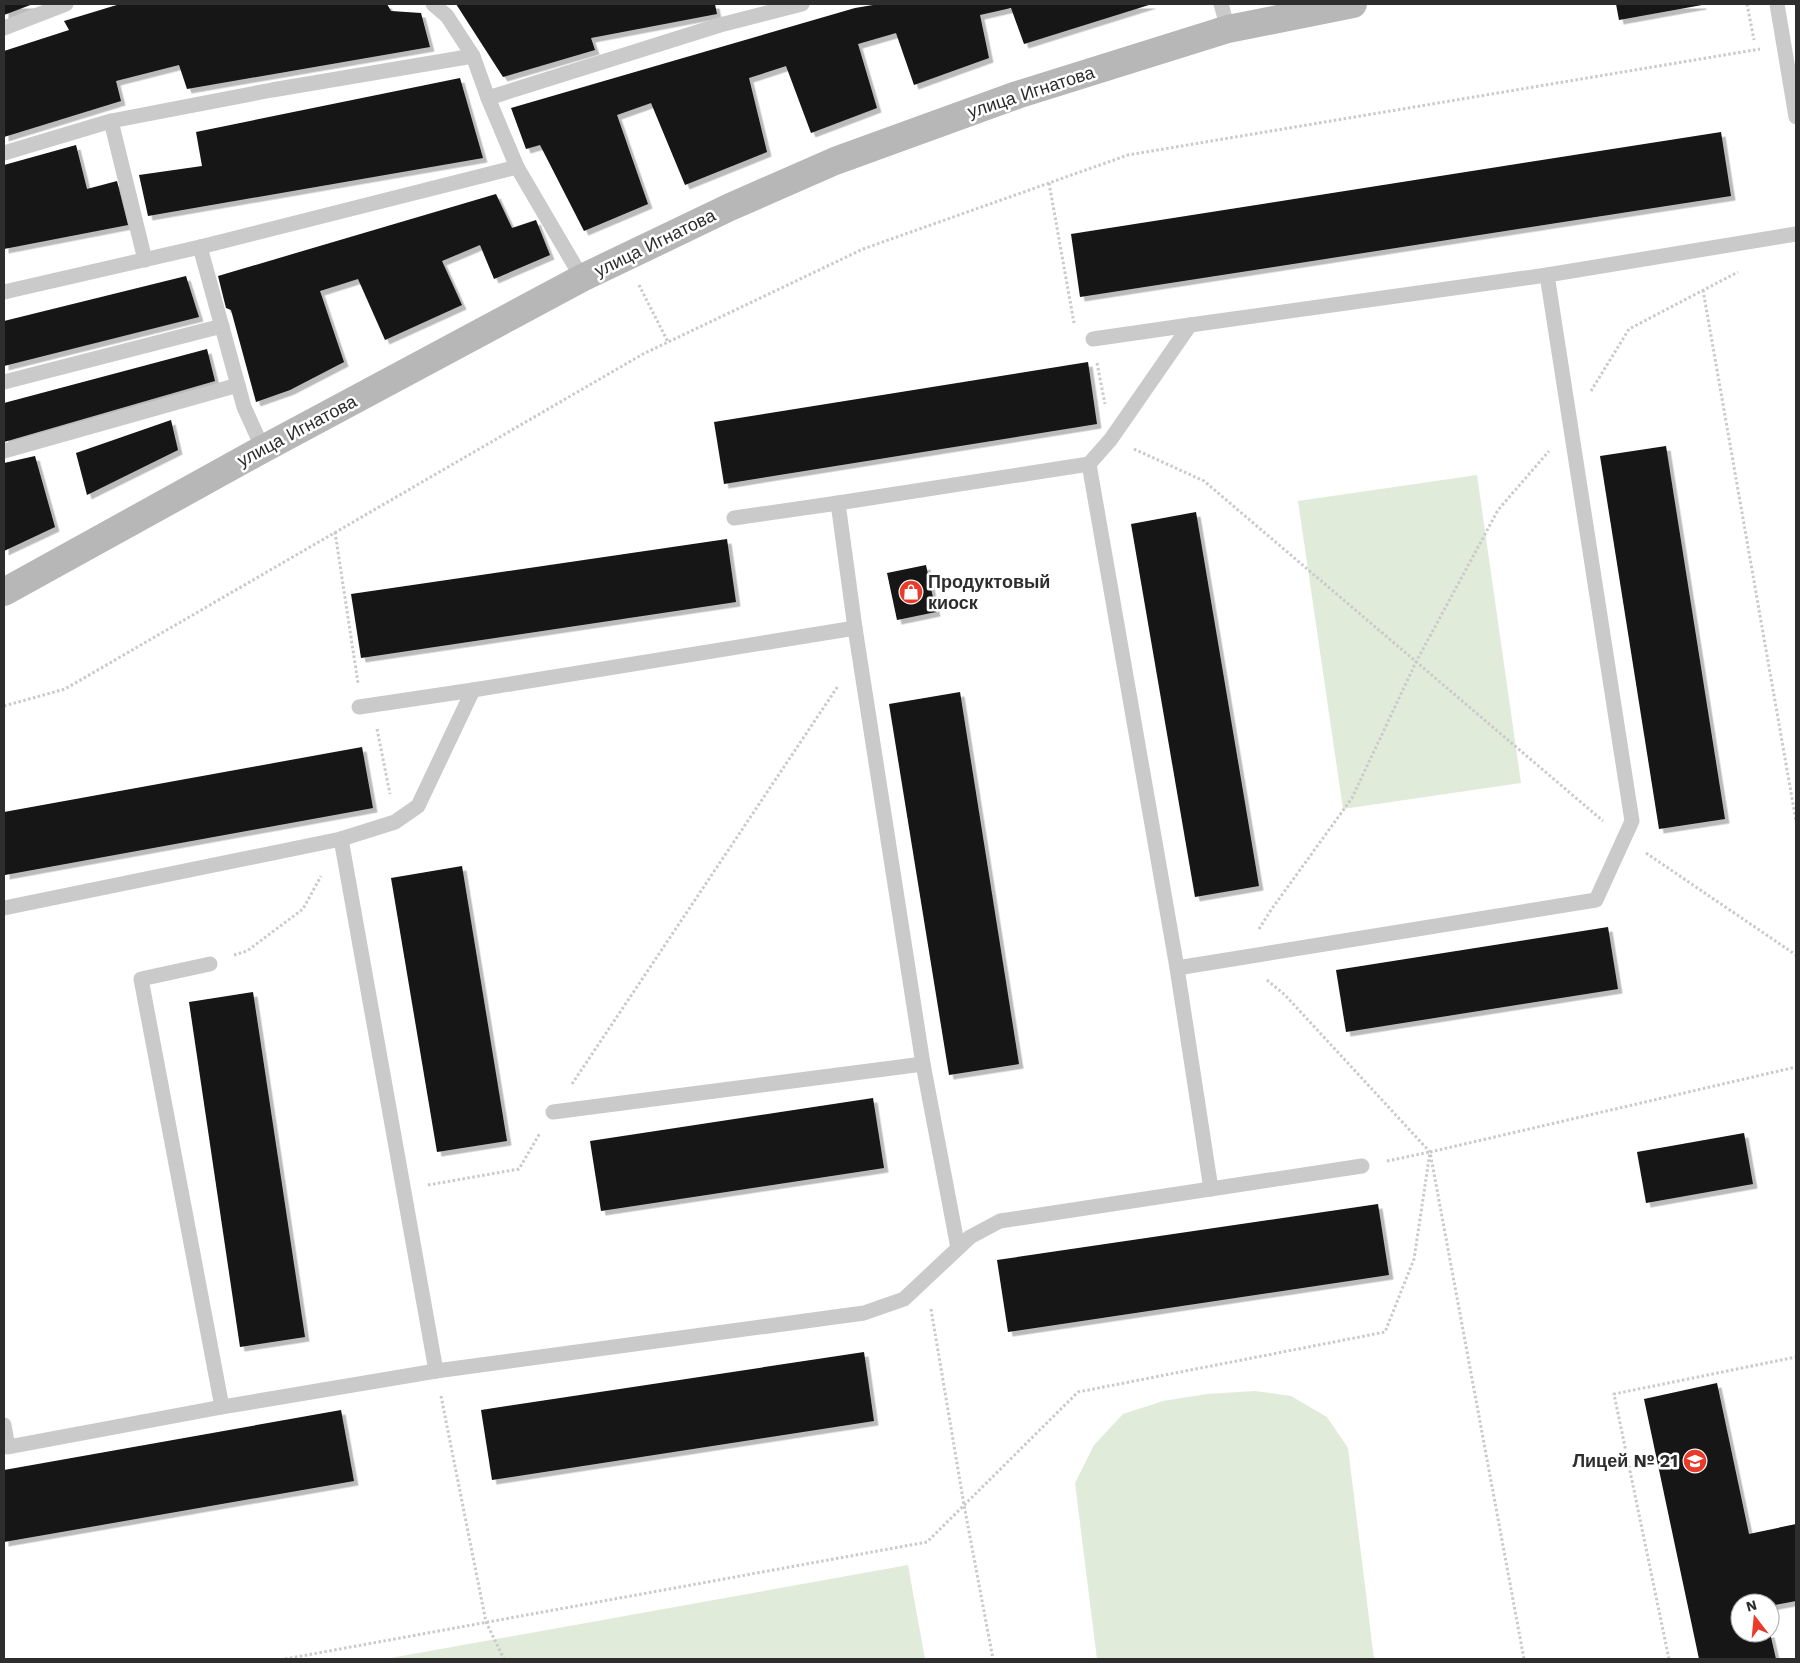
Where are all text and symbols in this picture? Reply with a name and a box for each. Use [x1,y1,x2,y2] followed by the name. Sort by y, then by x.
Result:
[965,61,1098,122] street label: улица Игнатова
[591,204,720,281] street label: улица Игнатова
[234,390,361,471] street label: улица Игнатова
[928,571,1050,613] place label: Продуктовый киоск
[898,579,924,605] shop icon: Продуктовый киоск
[1682,1448,1708,1474] school or university icon: Лицей № 21
[1572,1450,1678,1471] place label: Лицей № 21
[1730,1593,1780,1643] north arrow
[1744,1596,1759,1615] text: N

